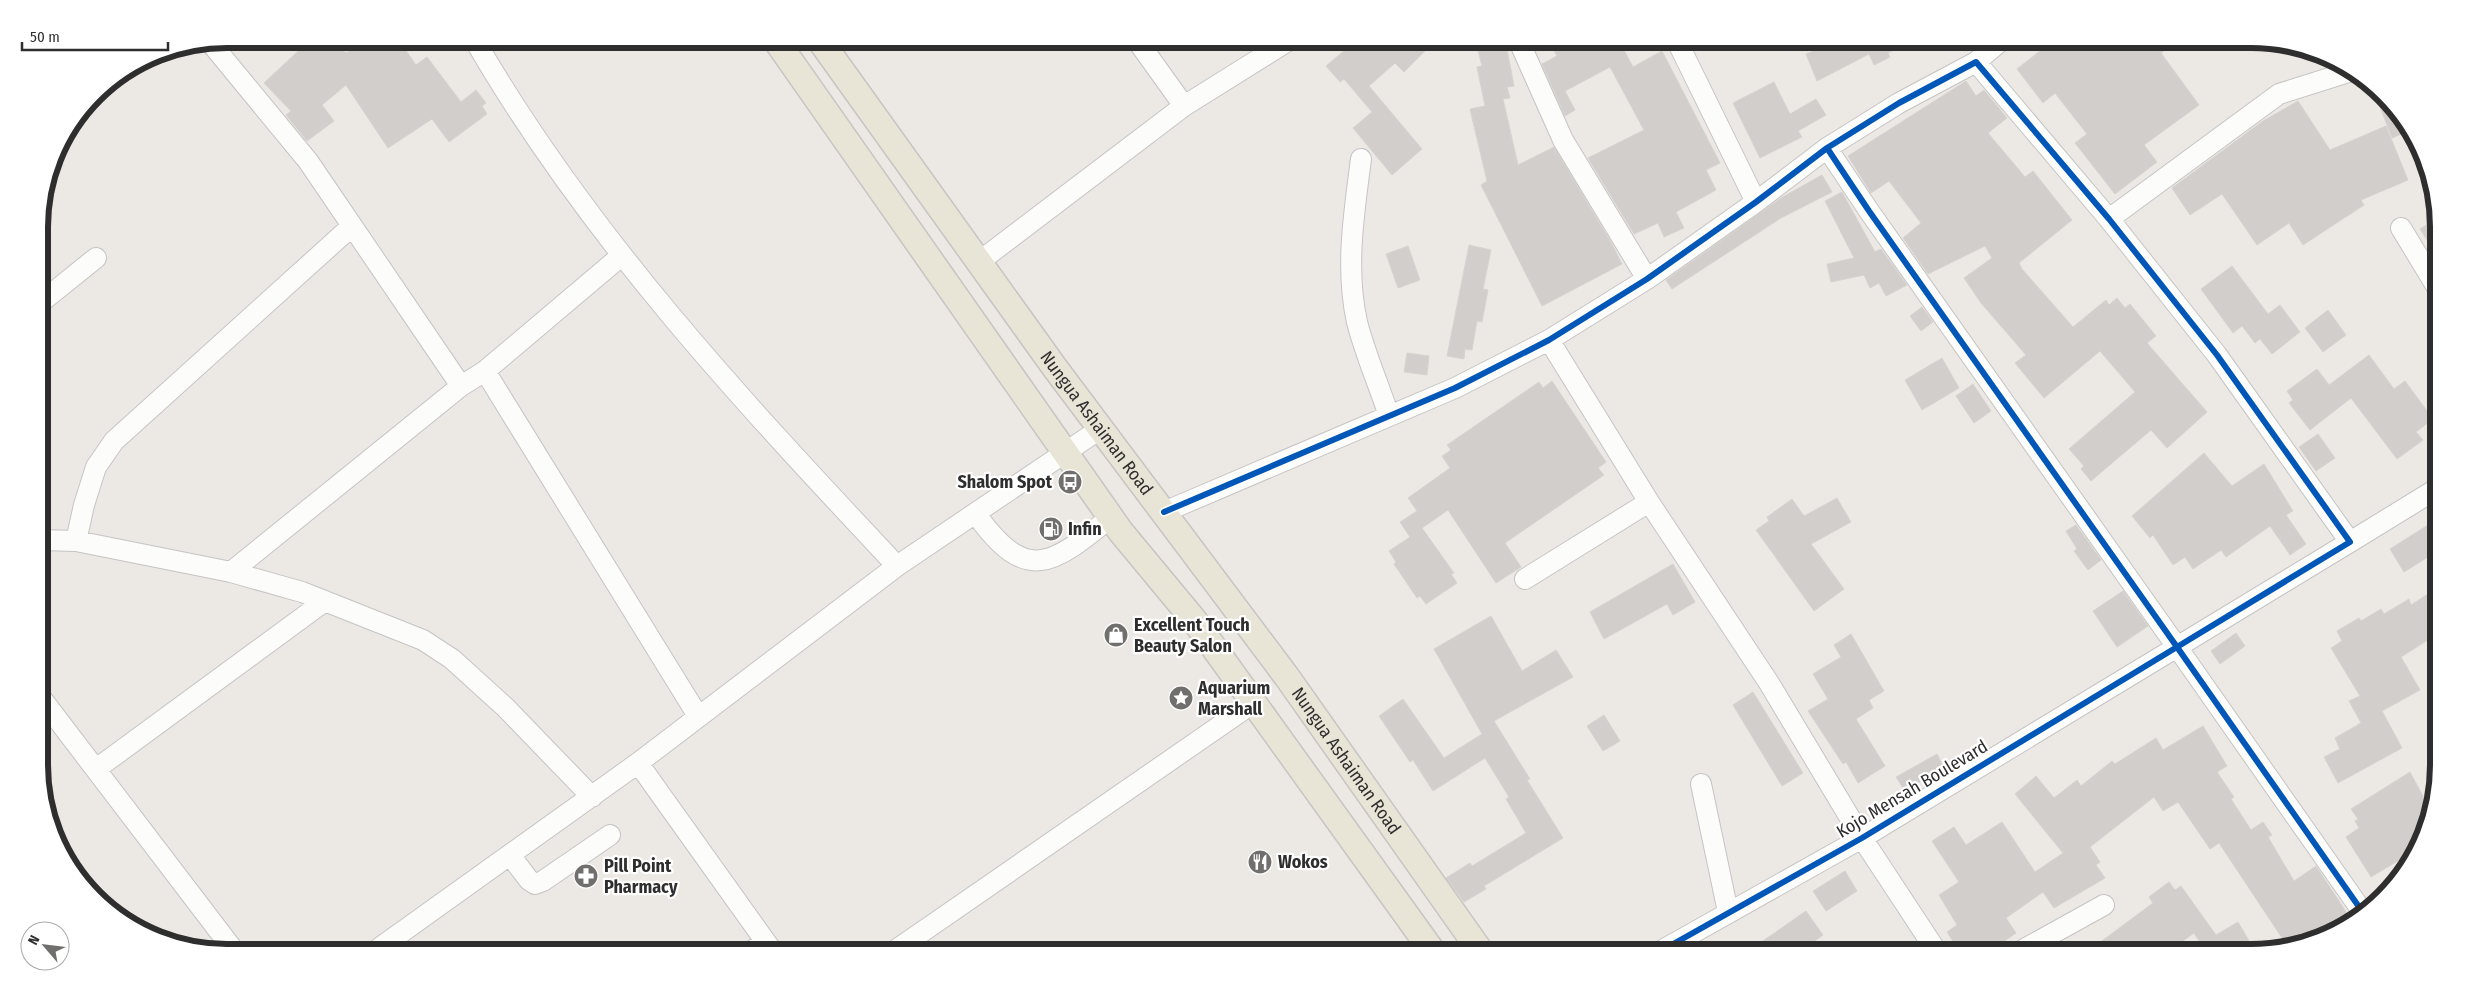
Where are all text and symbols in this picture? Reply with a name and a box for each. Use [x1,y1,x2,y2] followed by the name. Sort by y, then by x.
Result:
[22,20,169,52] scale bar
[30,28,60,46] text: 50 m
[1036,347,1158,500] street label: Nungua Ashaiman Road
[1057,469,1083,495] bus stop icon: Shalom Spot
[957,471,1053,493] place label: Shalom Spot
[1038,516,1064,542] fuel station icon: Infin
[1068,518,1102,540] place label: Infin
[1134,614,1250,657] place label: Excellent Touch Beauty Salon
[1103,622,1129,648] shop icon: Excellent Touch Beauty Salon
[1197,677,1270,720] place label: Aquarium Marshall
[1287,683,1405,839] street label: Nungua Ashaiman Road
[1168,685,1194,711] place icon: Aquarium Marshall
[1832,735,1992,843] street label: Kojo Mensah Boulevard
[1247,849,1273,875] restaurant icon: Wokos
[1278,851,1328,873] place label: Wokos
[604,855,678,898] place label: Pill Point Pharmacy
[573,863,599,889] pharmacy icon: Pill Point Pharmacy
[20,921,70,971] north arrow
[24,932,43,948] text: N

